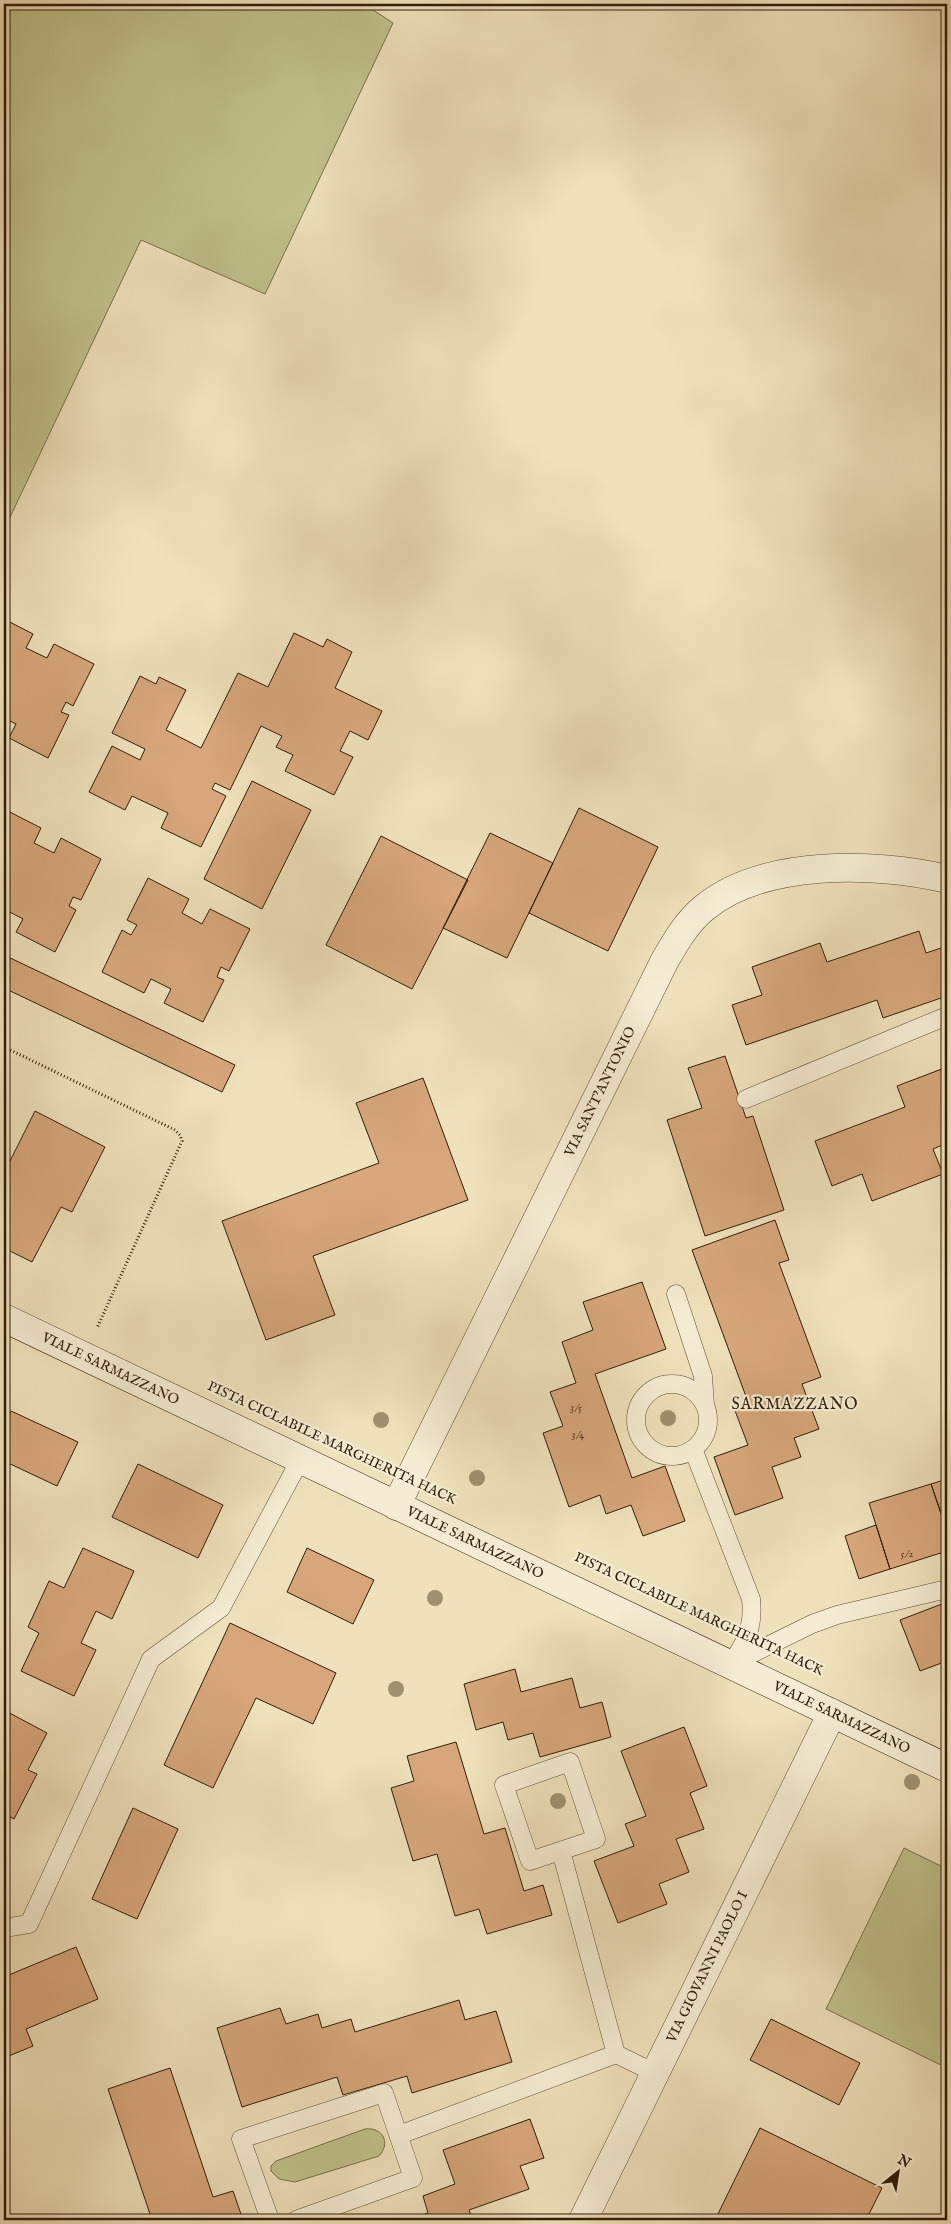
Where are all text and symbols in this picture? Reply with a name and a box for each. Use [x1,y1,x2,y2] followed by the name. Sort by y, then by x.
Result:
[560,1023,640,1160] street label: VIA SANT'ANTONIO
[38,1328,182,1409] street label: VIALE SARMAZZANO
[204,1377,460,1509] street label: PISTA CICLABILE MARGHERITA HACK
[731,1395,859,1415] district label: SARMAZZANO
[570,1401,582,1415] house number: 3/5
[572,1428,585,1442] house number: 3/4
[403,1502,547,1583] street label: VIALE SARMAZZANO
[901,1547,913,1561] house number: 5/2
[571,1548,827,1680] street label: PISTA CICLABILE MARGHERITA HACK
[769,1677,913,1758] street label: VIALE SARMAZZANO
[662,1888,752,2047] street label: VIA GIOVANNI PAOLO I
[874,2146,924,2196] north arrow
[893,2150,914,2172] text: N

